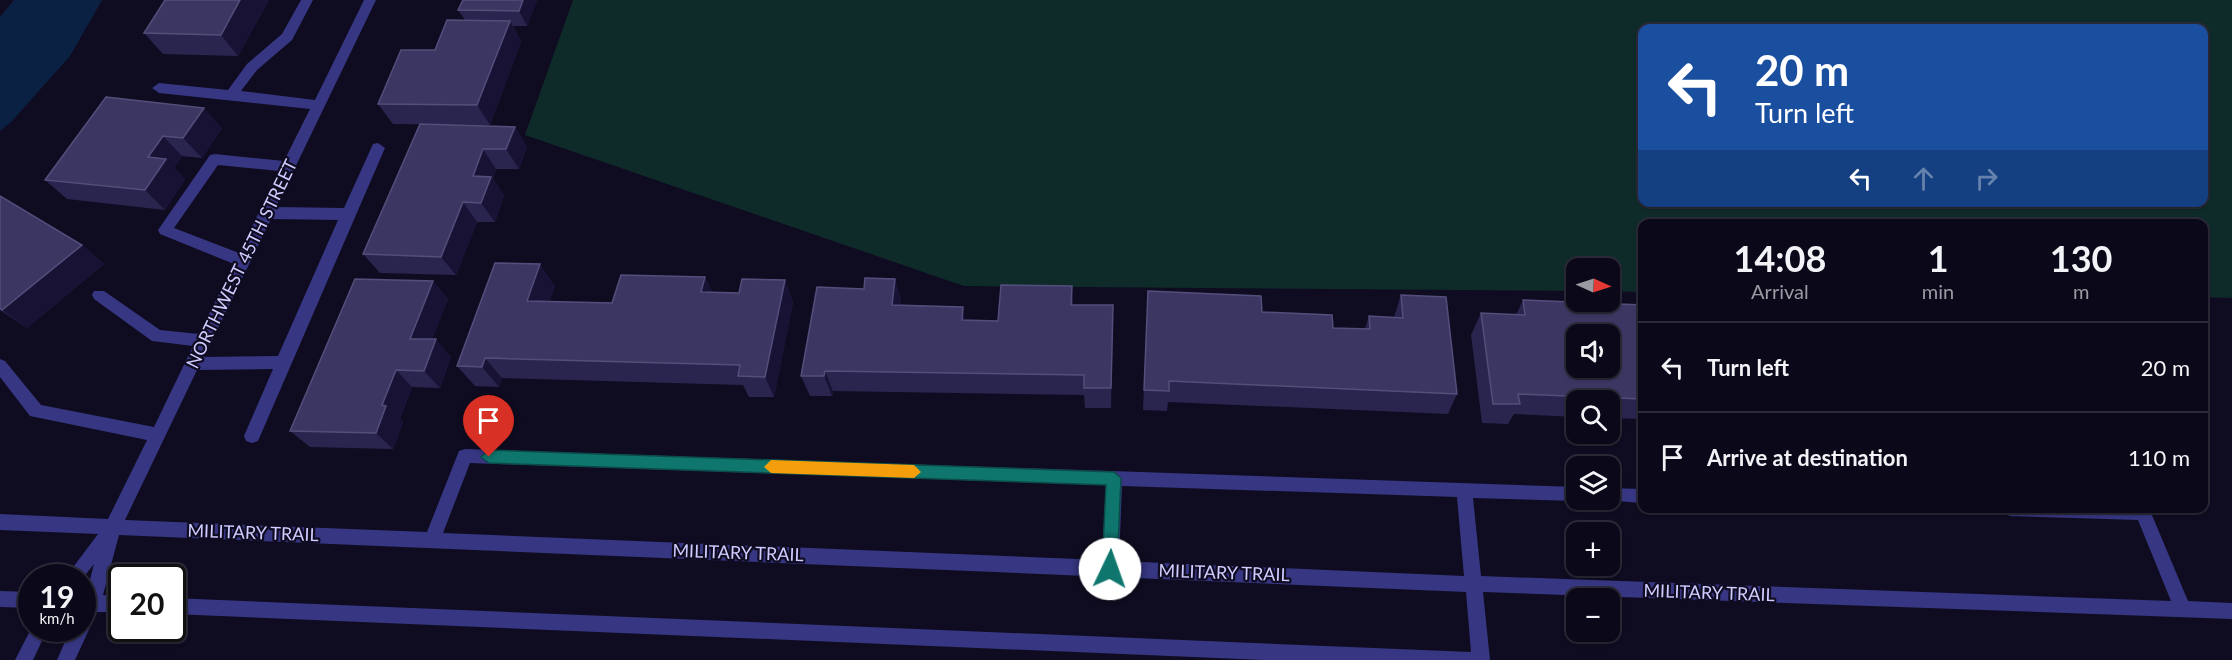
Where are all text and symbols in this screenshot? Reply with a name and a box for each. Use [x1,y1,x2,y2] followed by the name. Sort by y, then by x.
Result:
[1755,45,1849,95] text: 20 m
[1656,48,1734,126] icon: left
[1755,96,1854,129] text: Turn left
[181,155,302,372] street label: NORTHWEST 45TH STREET
[1844,162,1877,195] icon: left
[1907,162,1940,195] icon: ahead
[1970,162,2003,195] icon: right
[1734,236,1826,280] text: 14:08
[1928,236,1949,280] text: 1
[2050,236,2112,280] text: 130
[1566,258,1620,312] north arrow
[1566,258,1620,642] map controls
[1751,279,1809,303] text: Arrival
[1922,279,1954,303] text: min
[2073,279,2089,303] text: m
[1566,324,1620,378] button: sound
[1656,351,1689,384] icon: left
[1707,354,1789,381] text: Turn left
[2141,354,2190,381] text: 20 m
[1566,390,1620,444] button: search
[463,395,514,457] pin
[472,404,505,437] icon: arrive
[1656,441,1689,474] icon: arrive
[1707,444,1908,471] text: Arrive at destination
[2128,444,2190,471] text: 110 m
[1566,456,1620,510] button: layers
[187,519,319,545] street label: MILITARY TRAIL
[1566,522,1620,576] button: +
[1078,537,1142,601] position arrow
[672,539,804,565] street label: MILITARY TRAIL
[1158,559,1290,585] street label: MILITARY TRAIL
[108,564,186,642] speed limit sign: 20
[40,578,74,614] text: 19
[1643,579,1775,605] street label: MILITARY TRAIL
[1566,588,1620,642] button: −
[39,609,75,627] text: km/h

